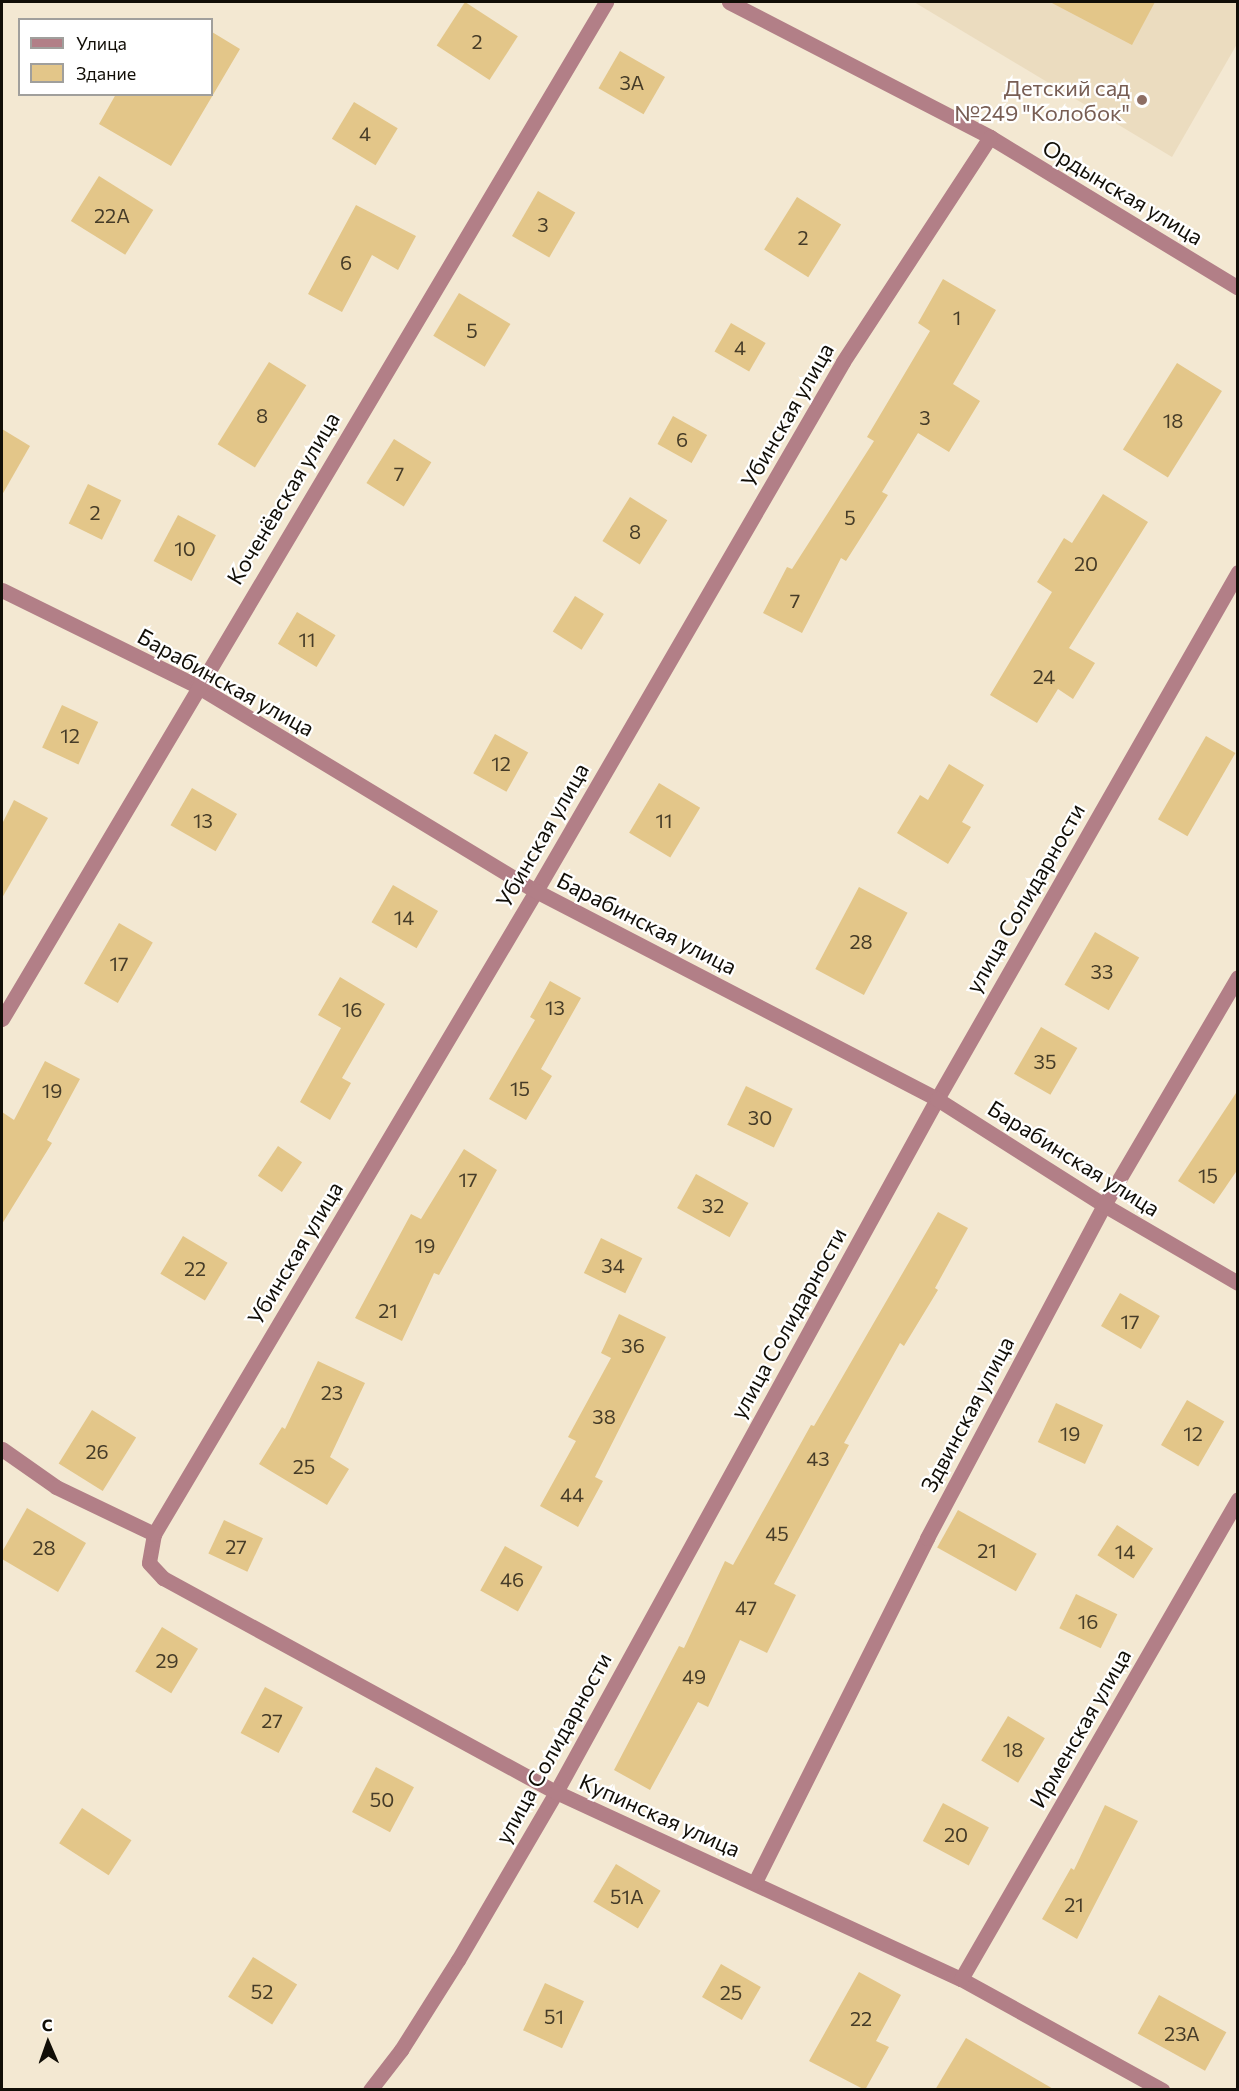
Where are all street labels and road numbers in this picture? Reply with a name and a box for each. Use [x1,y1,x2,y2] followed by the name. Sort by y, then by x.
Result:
[1038,134,1208,250] street label: Ордынская улица
[735,338,839,492] street label: Убинская улица
[221,407,345,589] street label: Коченёвская улица
[133,622,319,742] street label: Барабинская улица
[490,758,594,912] street label: Убинская улица
[960,799,1090,997] street label: улица Солидарности
[553,866,741,980] street label: Барабинская улица
[983,1094,1165,1222] street label: Барабинская улица
[242,1177,348,1329] street label: Убинская улица
[724,1223,852,1423] street label: улица Солидарности
[915,1332,1019,1496] street label: Здвинская улица
[1024,1644,1136,1812] street label: Ирменская улица
[489,1648,617,1848] street label: улица Солидарности
[576,1768,744,1862] street label: Купинская улица

